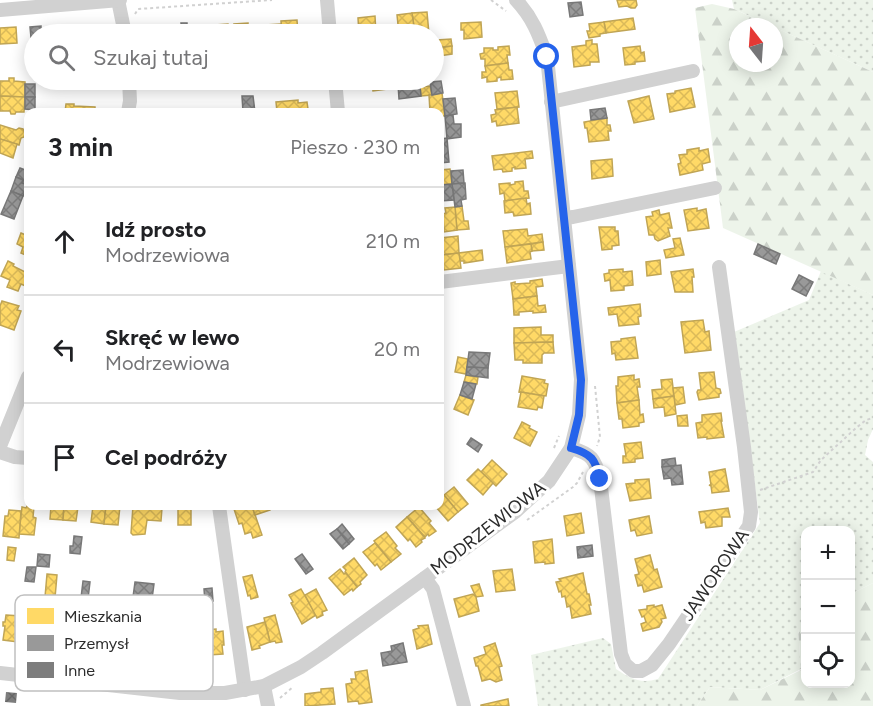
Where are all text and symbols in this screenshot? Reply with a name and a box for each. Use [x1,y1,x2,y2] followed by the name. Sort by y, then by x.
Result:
[729,18,783,72] north arrow
[24,24,444,90] search box
[45,41,78,74] icon: search
[533,43,559,69] route start
[93,44,209,71] text: Szukaj tutaj
[48,131,113,163] text: 3 min
[290,135,420,159] text: Pieszo · 230 m
[105,216,206,243] text: Idź prosto
[48,225,81,258] icon: ahead
[366,229,420,253] text: 210 m
[105,243,230,267] text: Modrzewiowa
[105,324,240,351] text: Skręć w lewo
[48,333,81,366] icon: left
[374,337,420,361] text: 20 m
[105,351,230,375] text: Modrzewiowa
[48,441,81,474] icon: arrive
[105,444,227,471] text: Cel podróży
[586,465,612,491] route end
[426,476,550,580] street label: MODRZEWIOWA
[676,525,754,625] street label: JAWOROWA
[801,526,855,688] map controls
[801,526,855,580] button: +
[801,580,855,634] button: −
[15,595,213,691] legend
[64,607,142,626] text: Mieszkania
[64,634,130,653] text: Przemysł
[801,634,855,688] button: locate
[64,661,95,680] text: Inne

